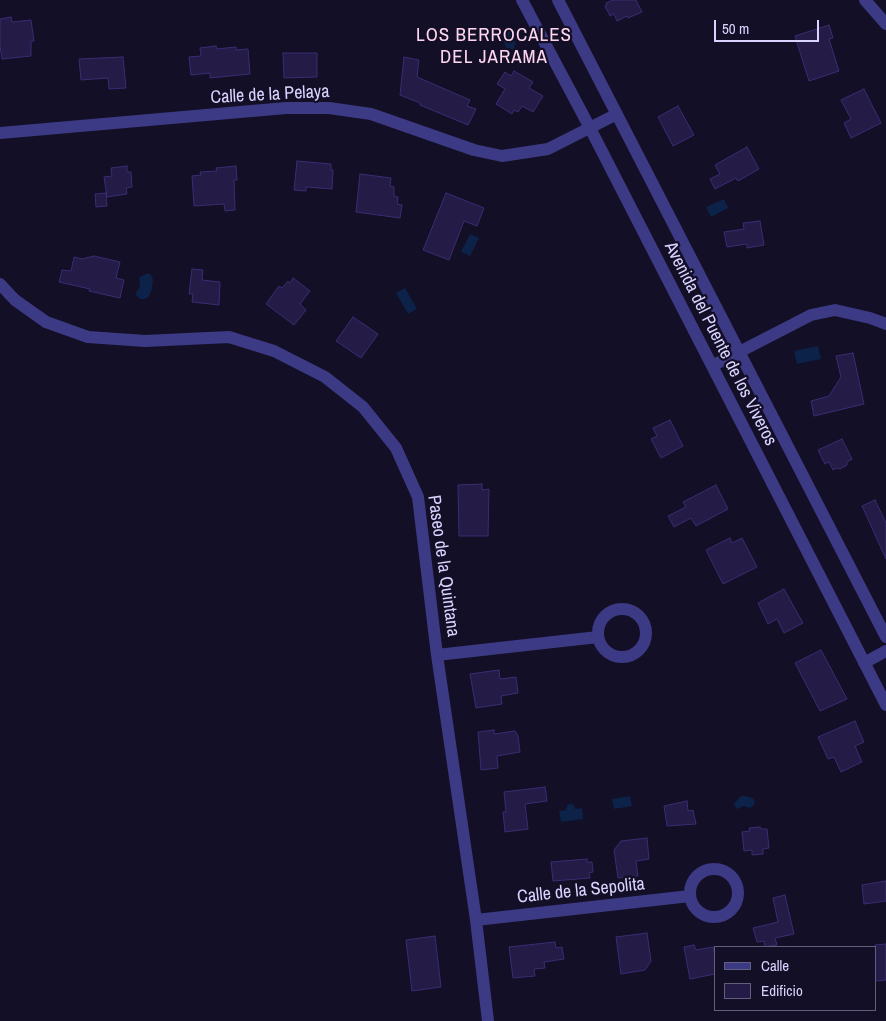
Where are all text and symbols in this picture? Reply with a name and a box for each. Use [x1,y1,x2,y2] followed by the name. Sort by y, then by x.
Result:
[716,10,821,42] scale bar
[722,18,749,39] text: 50 m
[414,25,574,69] district label: LOS BERROCALES DEL JARAMA
[210,81,330,109] street label: Calle de la Pelaya
[659,238,781,450] street label: Avenida del Puente de los Viveros
[422,494,464,638] street label: Paseo de la Quintana
[516,874,646,908] street label: Calle de la Sepolita
[714,946,876,1011] legend
[761,955,789,976] text: Calle
[761,980,803,1001] text: Edificio

